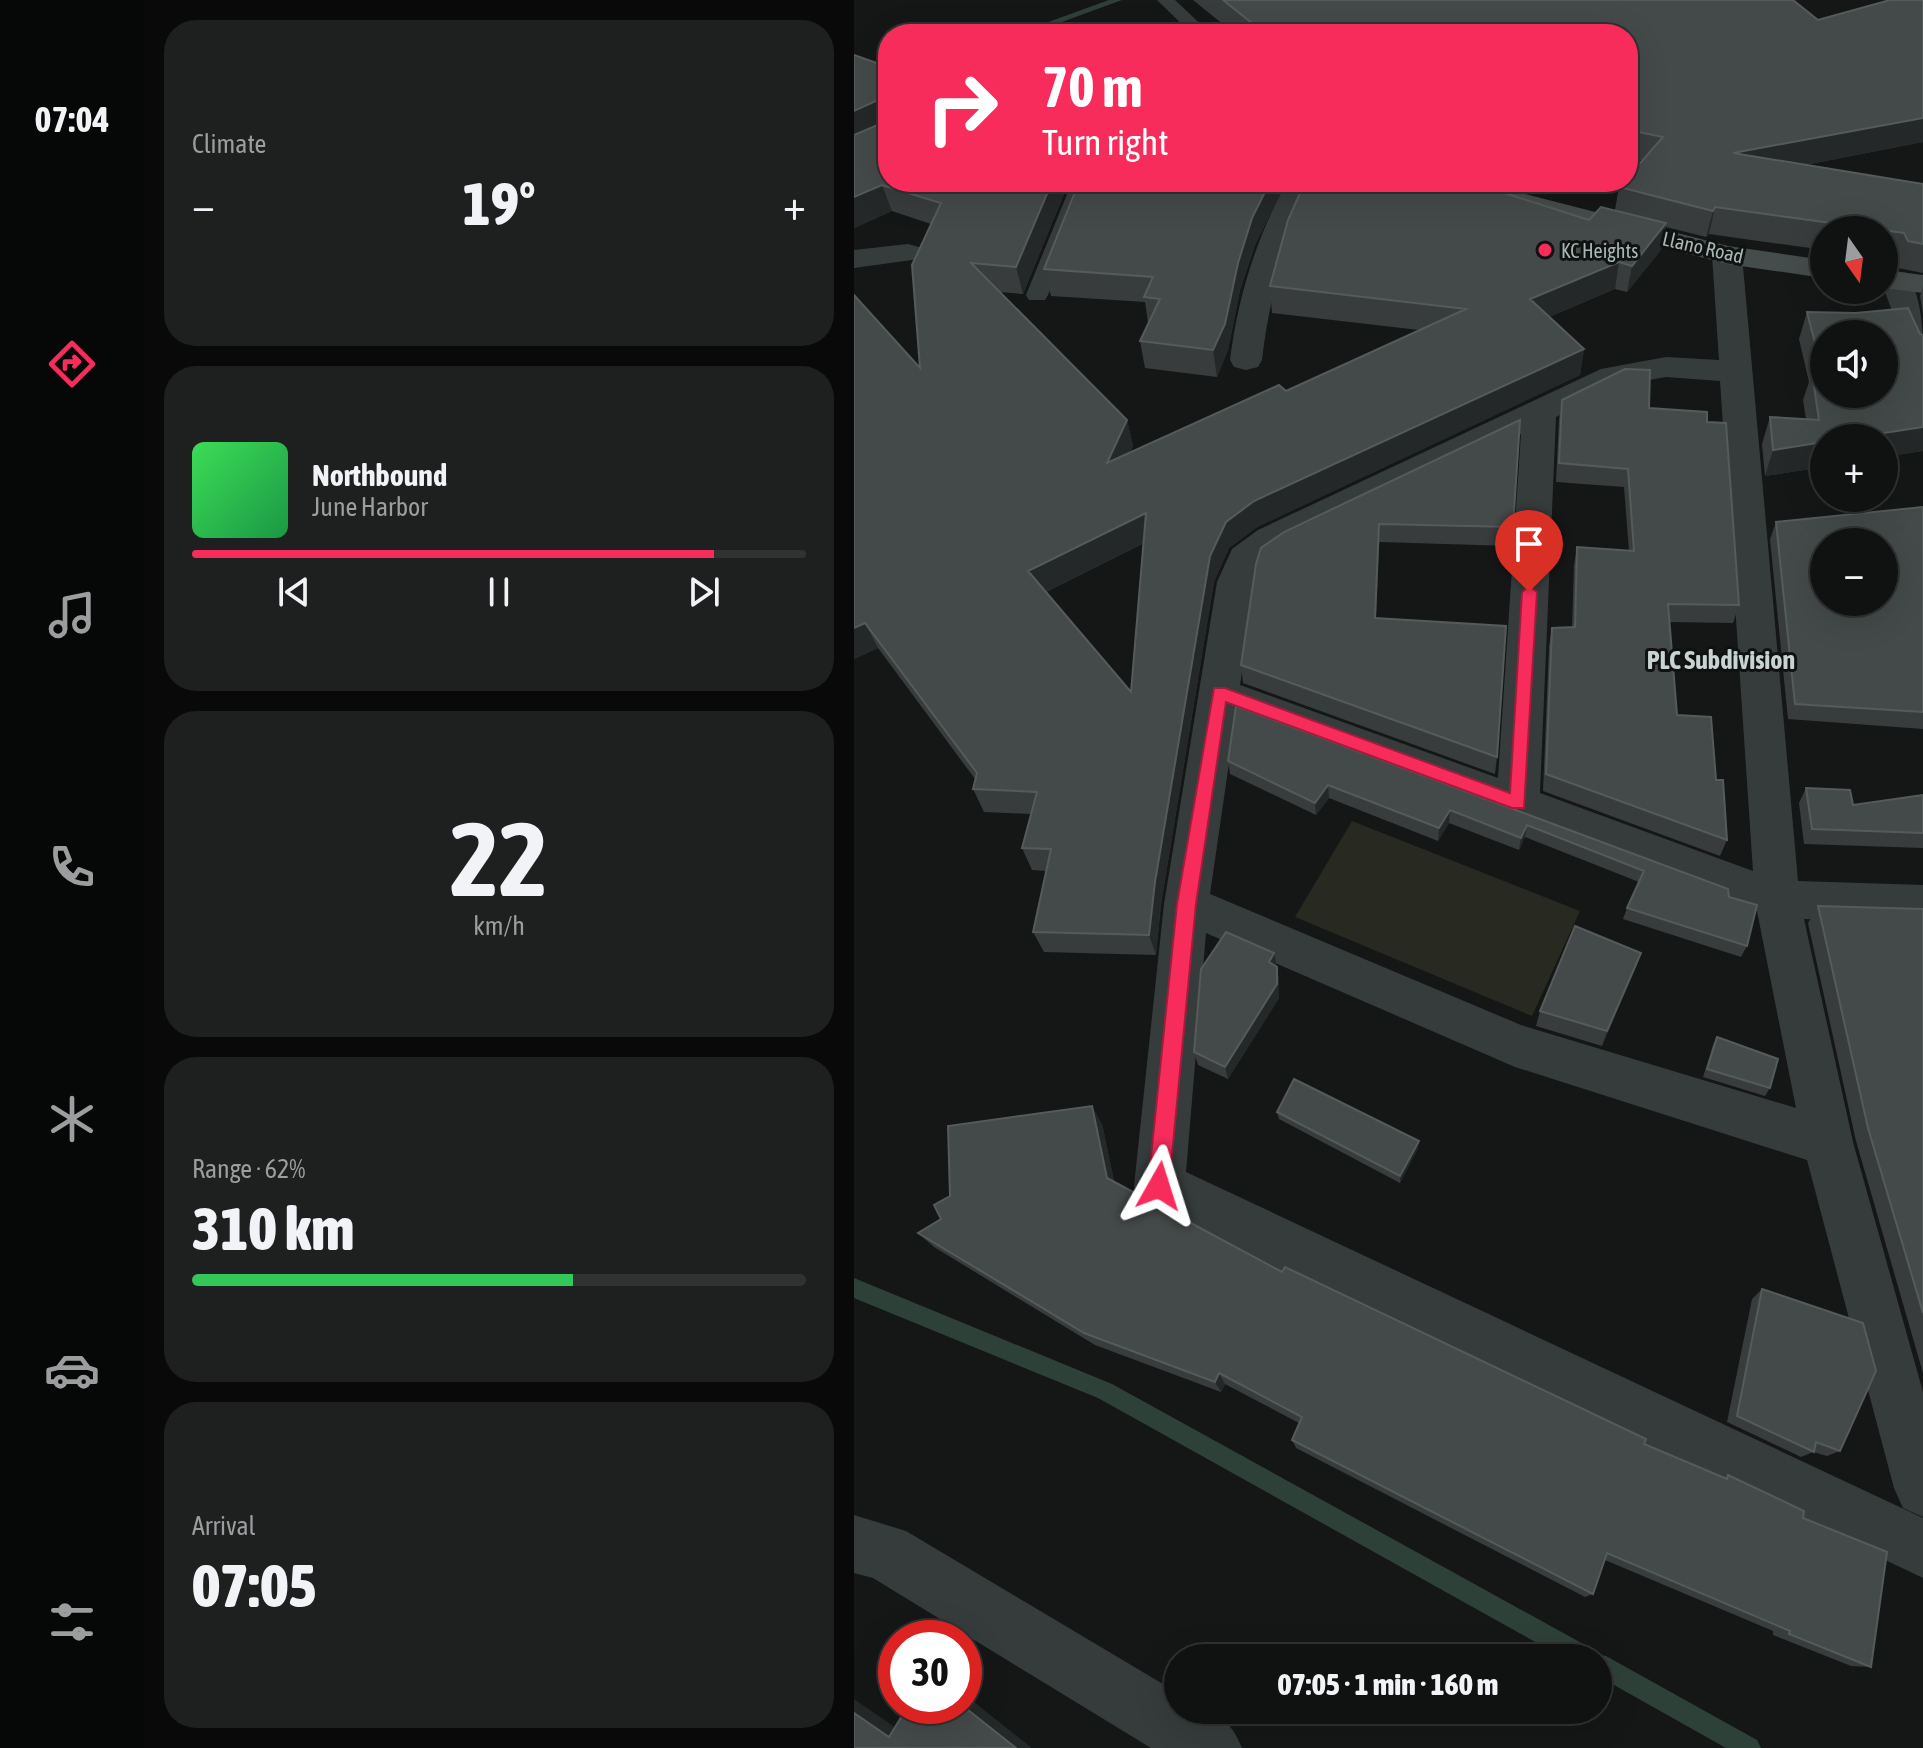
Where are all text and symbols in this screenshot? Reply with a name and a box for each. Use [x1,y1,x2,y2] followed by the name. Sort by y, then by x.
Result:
[1042,55,1143,119] text: 70 m
[910,56,1014,160] icon: right
[35,98,109,140] text: 07:04
[1042,121,1169,163] text: Turn right
[192,129,266,159] text: Climate
[463,169,535,238] text: 19°
[192,179,215,229] text: −
[783,179,806,229] text: +
[1810,216,1898,304] north arrow
[1810,216,1898,616] map controls
[1660,227,1746,267] street label: Llano Road
[1561,239,1638,262] place label: KC Heights
[1536,241,1554,259] marker: KC Heights
[1810,320,1898,408] button: sound
[44,336,100,392] icon: directions
[1810,424,1898,512] button: +
[312,458,447,492] text: Northbound
[312,492,428,522] text: June Harbor
[1495,510,1563,592] pin
[1507,522,1551,566] icon: arrive
[1810,528,1898,616] button: −
[272,570,316,614] icon: previous
[477,570,521,614] icon: pause
[682,570,726,614] icon: next
[44,587,100,643] icon: music
[1647,645,1795,675] district label: PLC Subdivision
[450,799,548,918] text: 22
[44,839,100,895] icon: phone
[473,911,525,941] text: km/h
[44,1091,100,1147] icon: climate
[1117,1144,1201,1228] position arrow
[192,1154,305,1184] text: Range · 62%
[192,1194,354,1263] text: 310 km
[44,1342,100,1398] icon: car
[192,1511,256,1541] text: Arrival
[192,1551,317,1620] text: 07:05
[44,1594,100,1650] icon: filters
[878,1620,982,1724] speed limit sign: 30
[1278,1667,1498,1701] text: 07:05 · 1 min · 160 m

